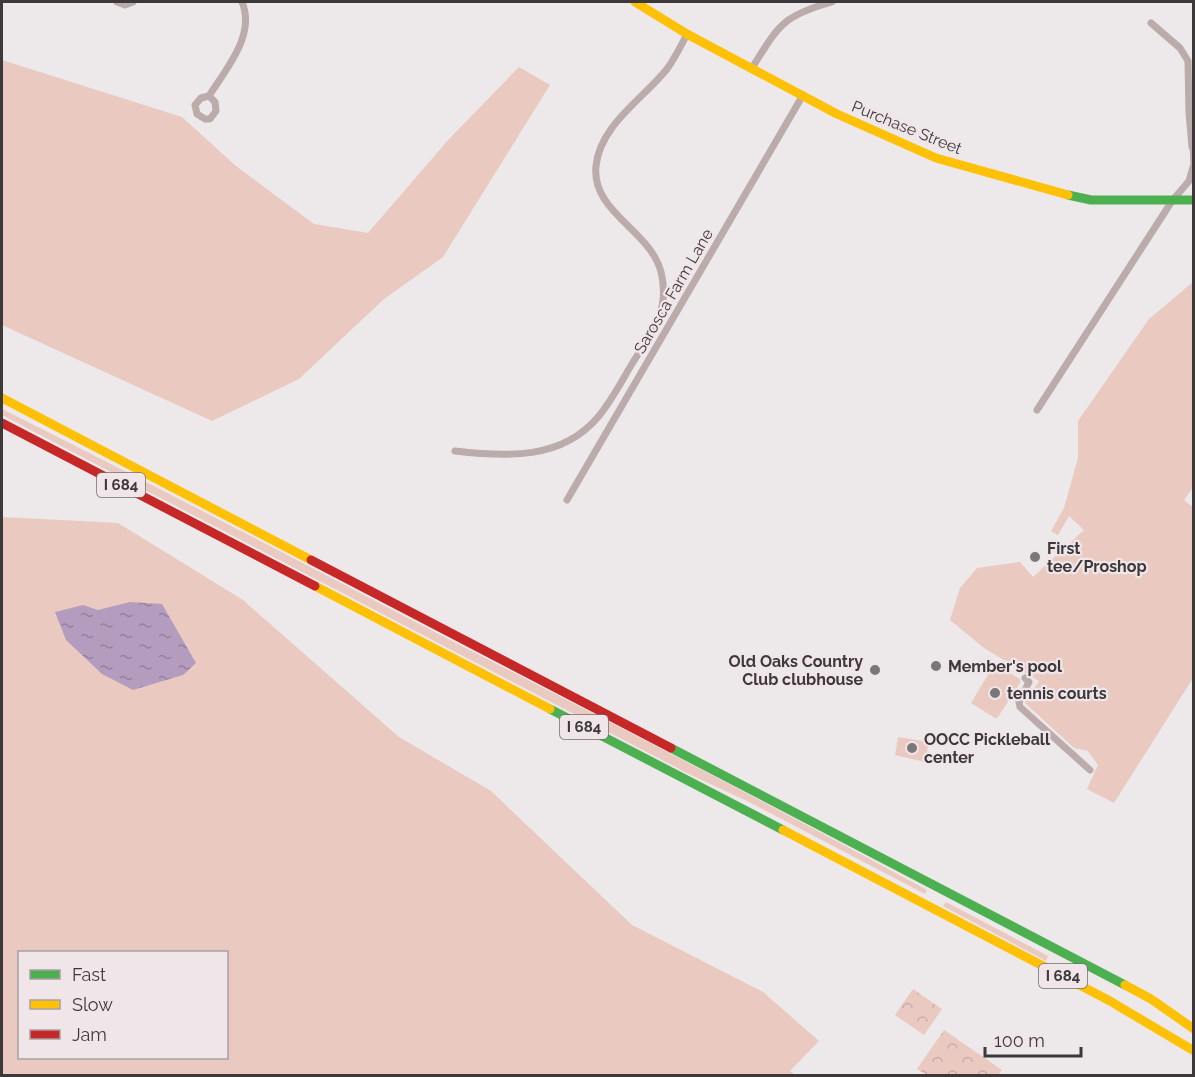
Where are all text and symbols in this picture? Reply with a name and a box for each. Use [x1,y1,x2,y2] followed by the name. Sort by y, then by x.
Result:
[849,97,965,158] street label: Purchase Street
[630,225,717,357] street label: Sarosca Farm Lane
[97,473,145,497] road number: I 684
[1047,539,1147,576] place label: First tee/Proshop
[1028,550,1042,564] marker: First tee/Proshop
[729,652,863,689] place label: Old Oaks Country Club clubhouse
[948,657,1063,676] place label: Member's pool
[929,659,943,673] marker: Member's pool
[868,663,882,677] marker: Old Oaks Country Club clubhouse
[1007,684,1107,703] place label: tennis courts
[988,686,1002,700] marker: tennis courts
[560,715,608,739] road number: I 684
[924,730,1051,767] place label: OOCC Pickleball center
[905,741,919,755] marker: OOCC Pickleball center
[18,951,228,1059] legend
[72,964,106,985] text: Fast
[1039,964,1087,988] road number: I 684
[72,994,113,1015] text: Slow
[985,1020,1081,1058] scale bar
[72,1024,107,1045] text: Jam
[994,1030,1045,1051] text: 100 m

